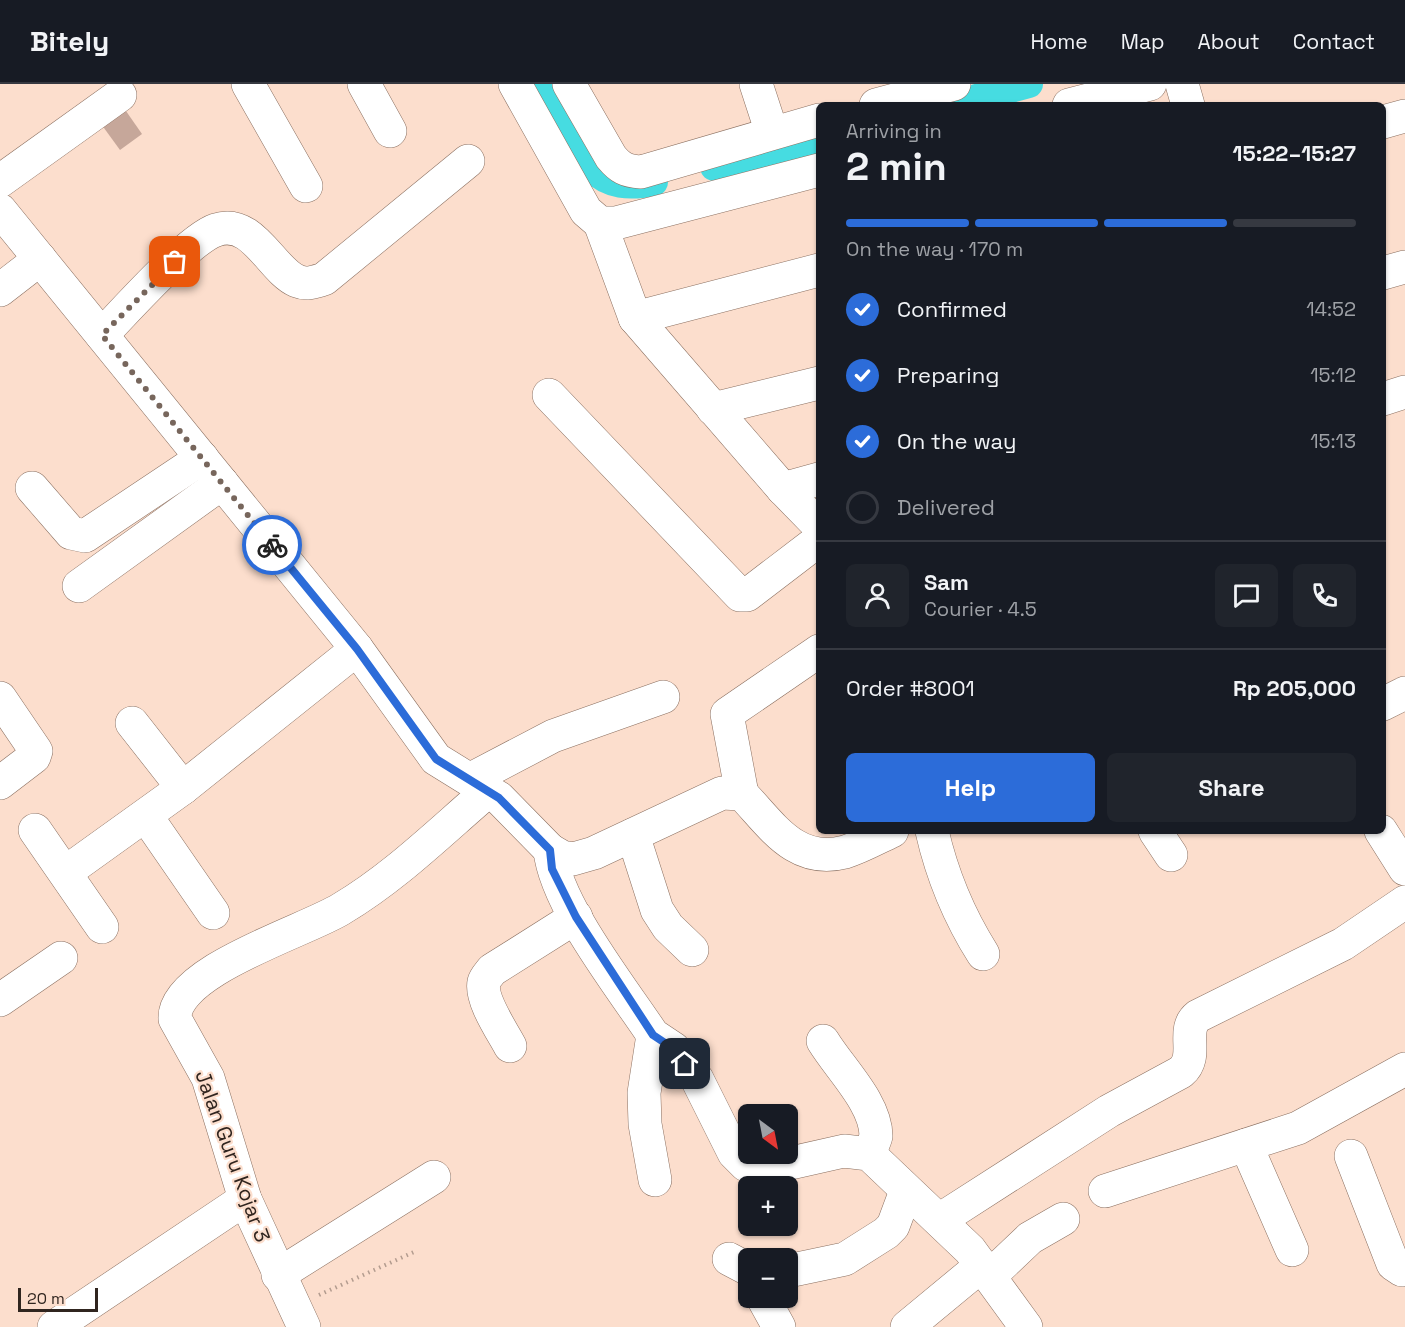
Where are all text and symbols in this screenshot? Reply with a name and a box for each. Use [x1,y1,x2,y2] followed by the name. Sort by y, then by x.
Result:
[30,23,109,59] text: Bitely
[1030,28,1088,55] text: Home
[1121,28,1165,55] text: Map
[1198,28,1260,55] text: About
[1293,28,1375,55] text: Contact
[846,118,942,144] text: Arriving in
[1233,139,1356,167] text: 15:22–15:27
[846,142,947,191] text: 2 min
[149,236,200,287] pin
[846,236,1023,262] text: On the way · 170 m
[158,245,191,278] icon: bag
[846,293,879,326] icon: check
[897,295,1007,323] text: Confirmed
[1306,296,1356,322] text: 14:52
[846,359,879,392] icon: check
[897,361,999,389] text: Preparing
[1310,362,1356,388] text: 15:12
[846,425,879,458] icon: check
[897,427,1016,455] text: On the way
[1310,428,1356,454] text: 15:13
[897,493,995,521] text: Delivered
[242,515,302,575] courier
[256,529,289,562] icon: bike
[846,564,909,627] button: person
[1215,564,1278,627] button: chat
[1293,564,1356,627] button: phone
[924,568,969,596] text: Sam
[924,596,1037,622] text: Courier · 4.5
[846,674,975,702] text: Order #8001
[1233,674,1356,702] text: Rp 205,000
[846,753,1095,822] button: Help
[1107,753,1356,822] button: Share
[659,1038,710,1089] pin
[668,1047,701,1080] icon: home
[189,1066,277,1246] street label: Jalan Guru Kojar 3
[738,1104,798,1164] north arrow
[738,1104,798,1308] map controls
[738,1176,798,1236] button: +
[738,1248,798,1308] button: −
[18,1285,98,1312] scale bar
[27,1288,65,1309] text: 20 m

